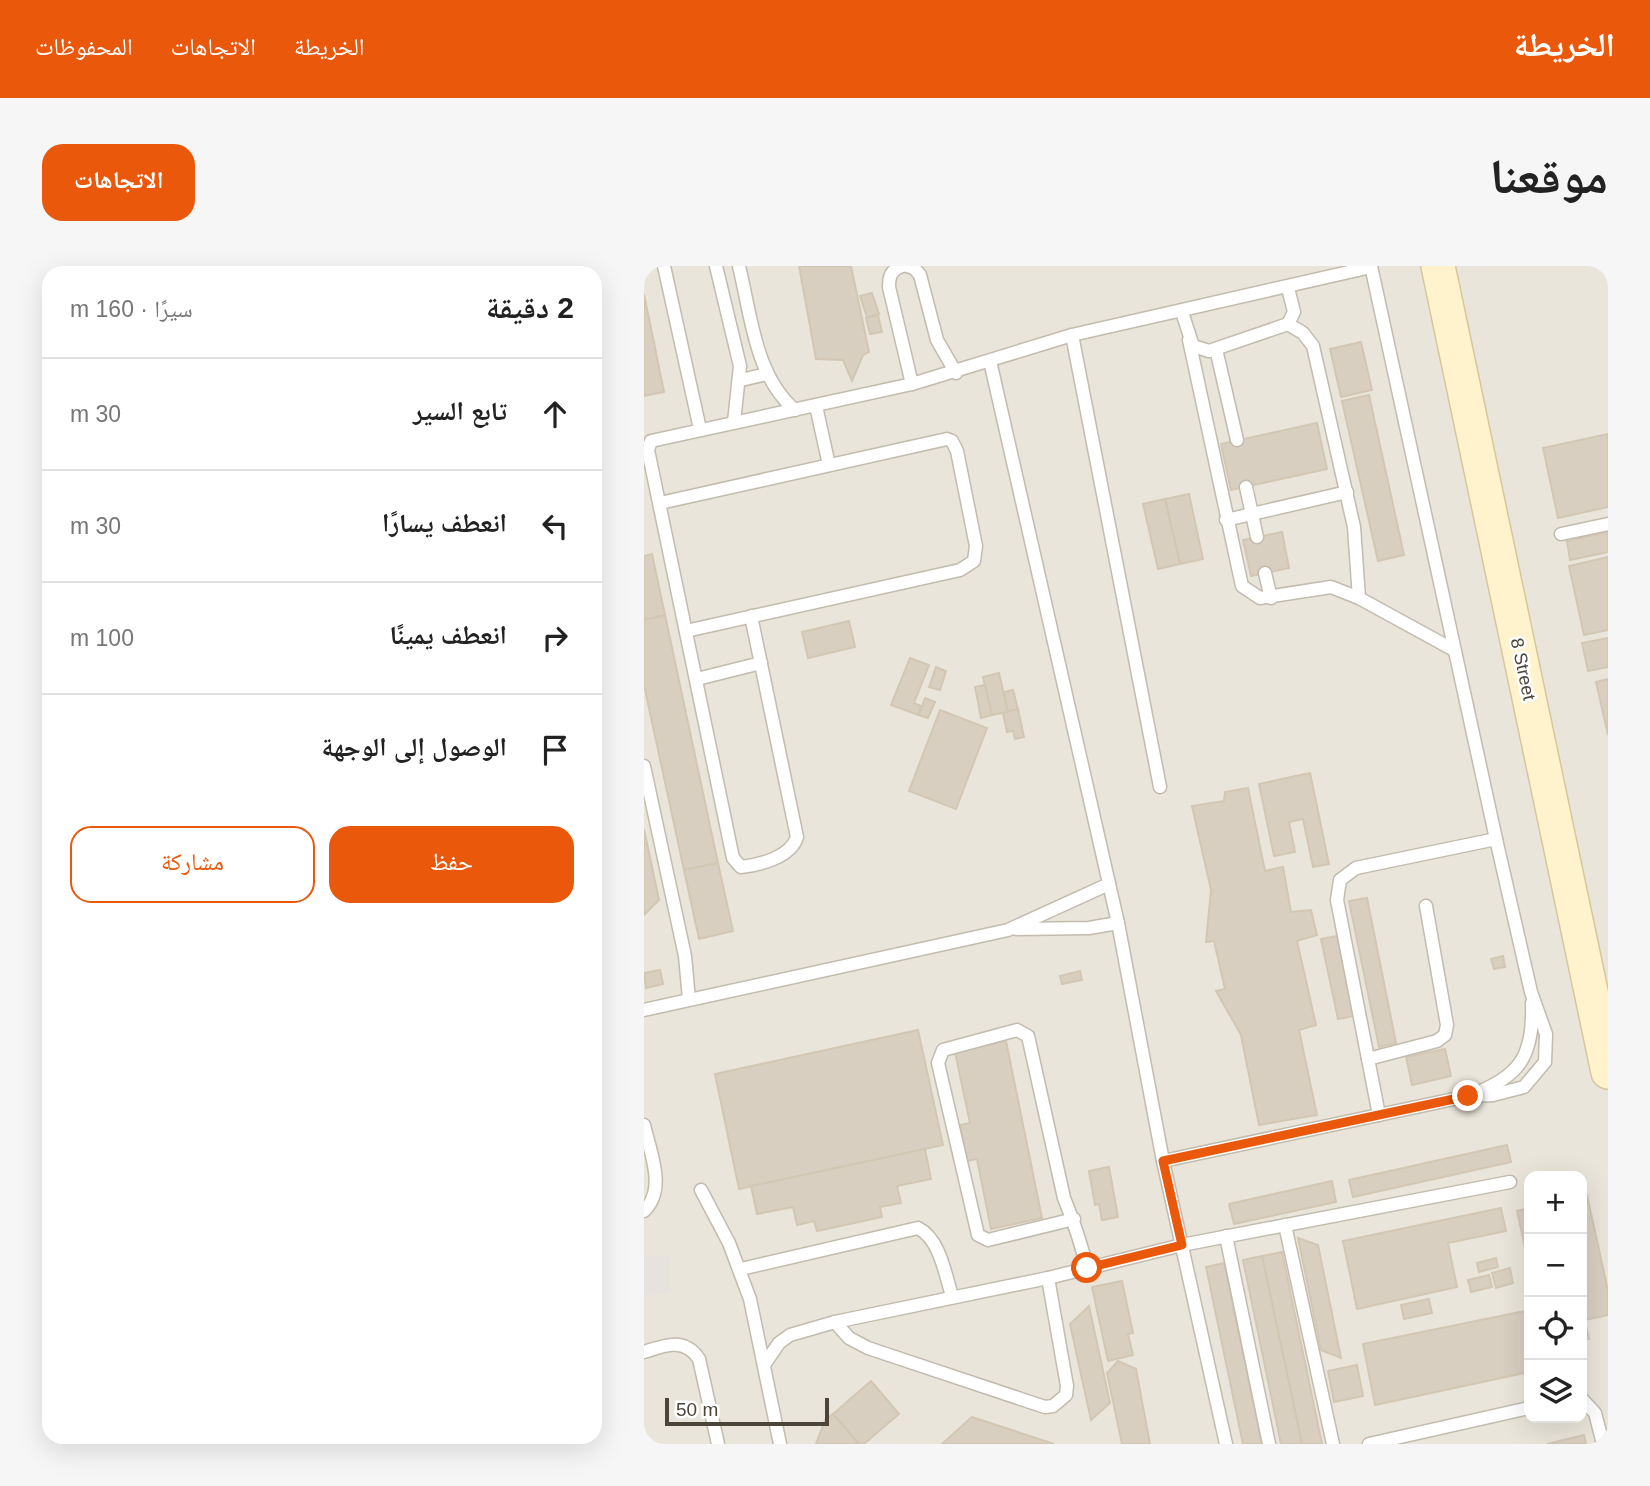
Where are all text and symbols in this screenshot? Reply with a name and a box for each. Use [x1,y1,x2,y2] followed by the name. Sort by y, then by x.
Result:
[1514,26,1615,63] text: الخريطة
[35,33,133,60] text: المحفوظات
[171,33,256,60] text: الاتجاهات
[294,33,365,60] text: الخريطة
[42,144,195,221] button: الاتجاهات
[1490,149,1608,203] text: موقعنا
[486,291,574,324] text: 2 دقيقة
[70,296,193,322] text: سيرًا · 160 m
[536,395,574,433] icon: ahead
[413,396,507,426] text: تابع السير
[70,401,121,427] text: 30 m
[536,507,574,545] icon: left
[382,508,507,538] text: انعطف يسارًا
[70,513,121,539] text: 30 m
[536,619,574,657] icon: right
[390,620,507,650] text: انعطف يمينًا
[70,625,134,651] text: 100 m
[1507,636,1539,702] street label: 8 Street
[536,731,574,769] icon: arrive
[322,732,507,762] text: الوصول إلى الوجهة
[70,826,315,903] button: مشاركة
[329,826,574,903] button: حفظ
[1452,1080,1483,1111] route end
[1524,1171,1587,1423] map controls
[1524,1171,1587,1234] button: +
[1524,1234,1587,1297] button: −
[1071,1252,1102,1283] route start
[1524,1297,1587,1360] button: locate
[1524,1360,1587,1423] button: layers
[665,1395,830,1427] scale bar
[676,1399,718,1420] text: 50 m

